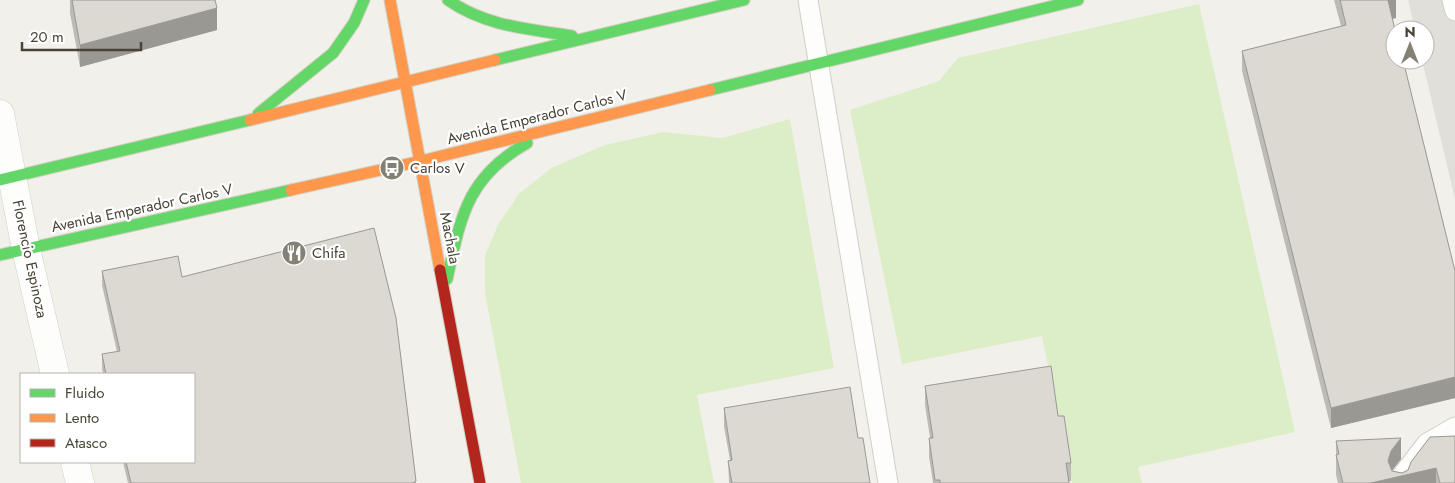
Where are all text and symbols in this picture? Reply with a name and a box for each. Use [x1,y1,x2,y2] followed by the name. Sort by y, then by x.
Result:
[22,20,141,52] scale bar
[1385,20,1435,70] north arrow
[1404,22,1416,42] text: N
[30,26,64,48] text: 20 m
[445,84,629,150] street label: Avenida Emperador Carlos V
[379,155,405,181] bus stop icon: Carlos V
[410,157,465,179] place label: Carlos V
[49,178,235,238] street label: Avenida Emperador Carlos V
[7,198,53,320] street label: Florencio Espinoza
[434,210,466,266] street label: Machala
[281,240,307,266] restaurant icon: Chifa
[312,242,346,264] place label: Chifa
[20,373,195,463] legend
[65,382,104,404] text: Fluido
[65,407,99,429] text: Lento
[65,432,107,454] text: Atasco

